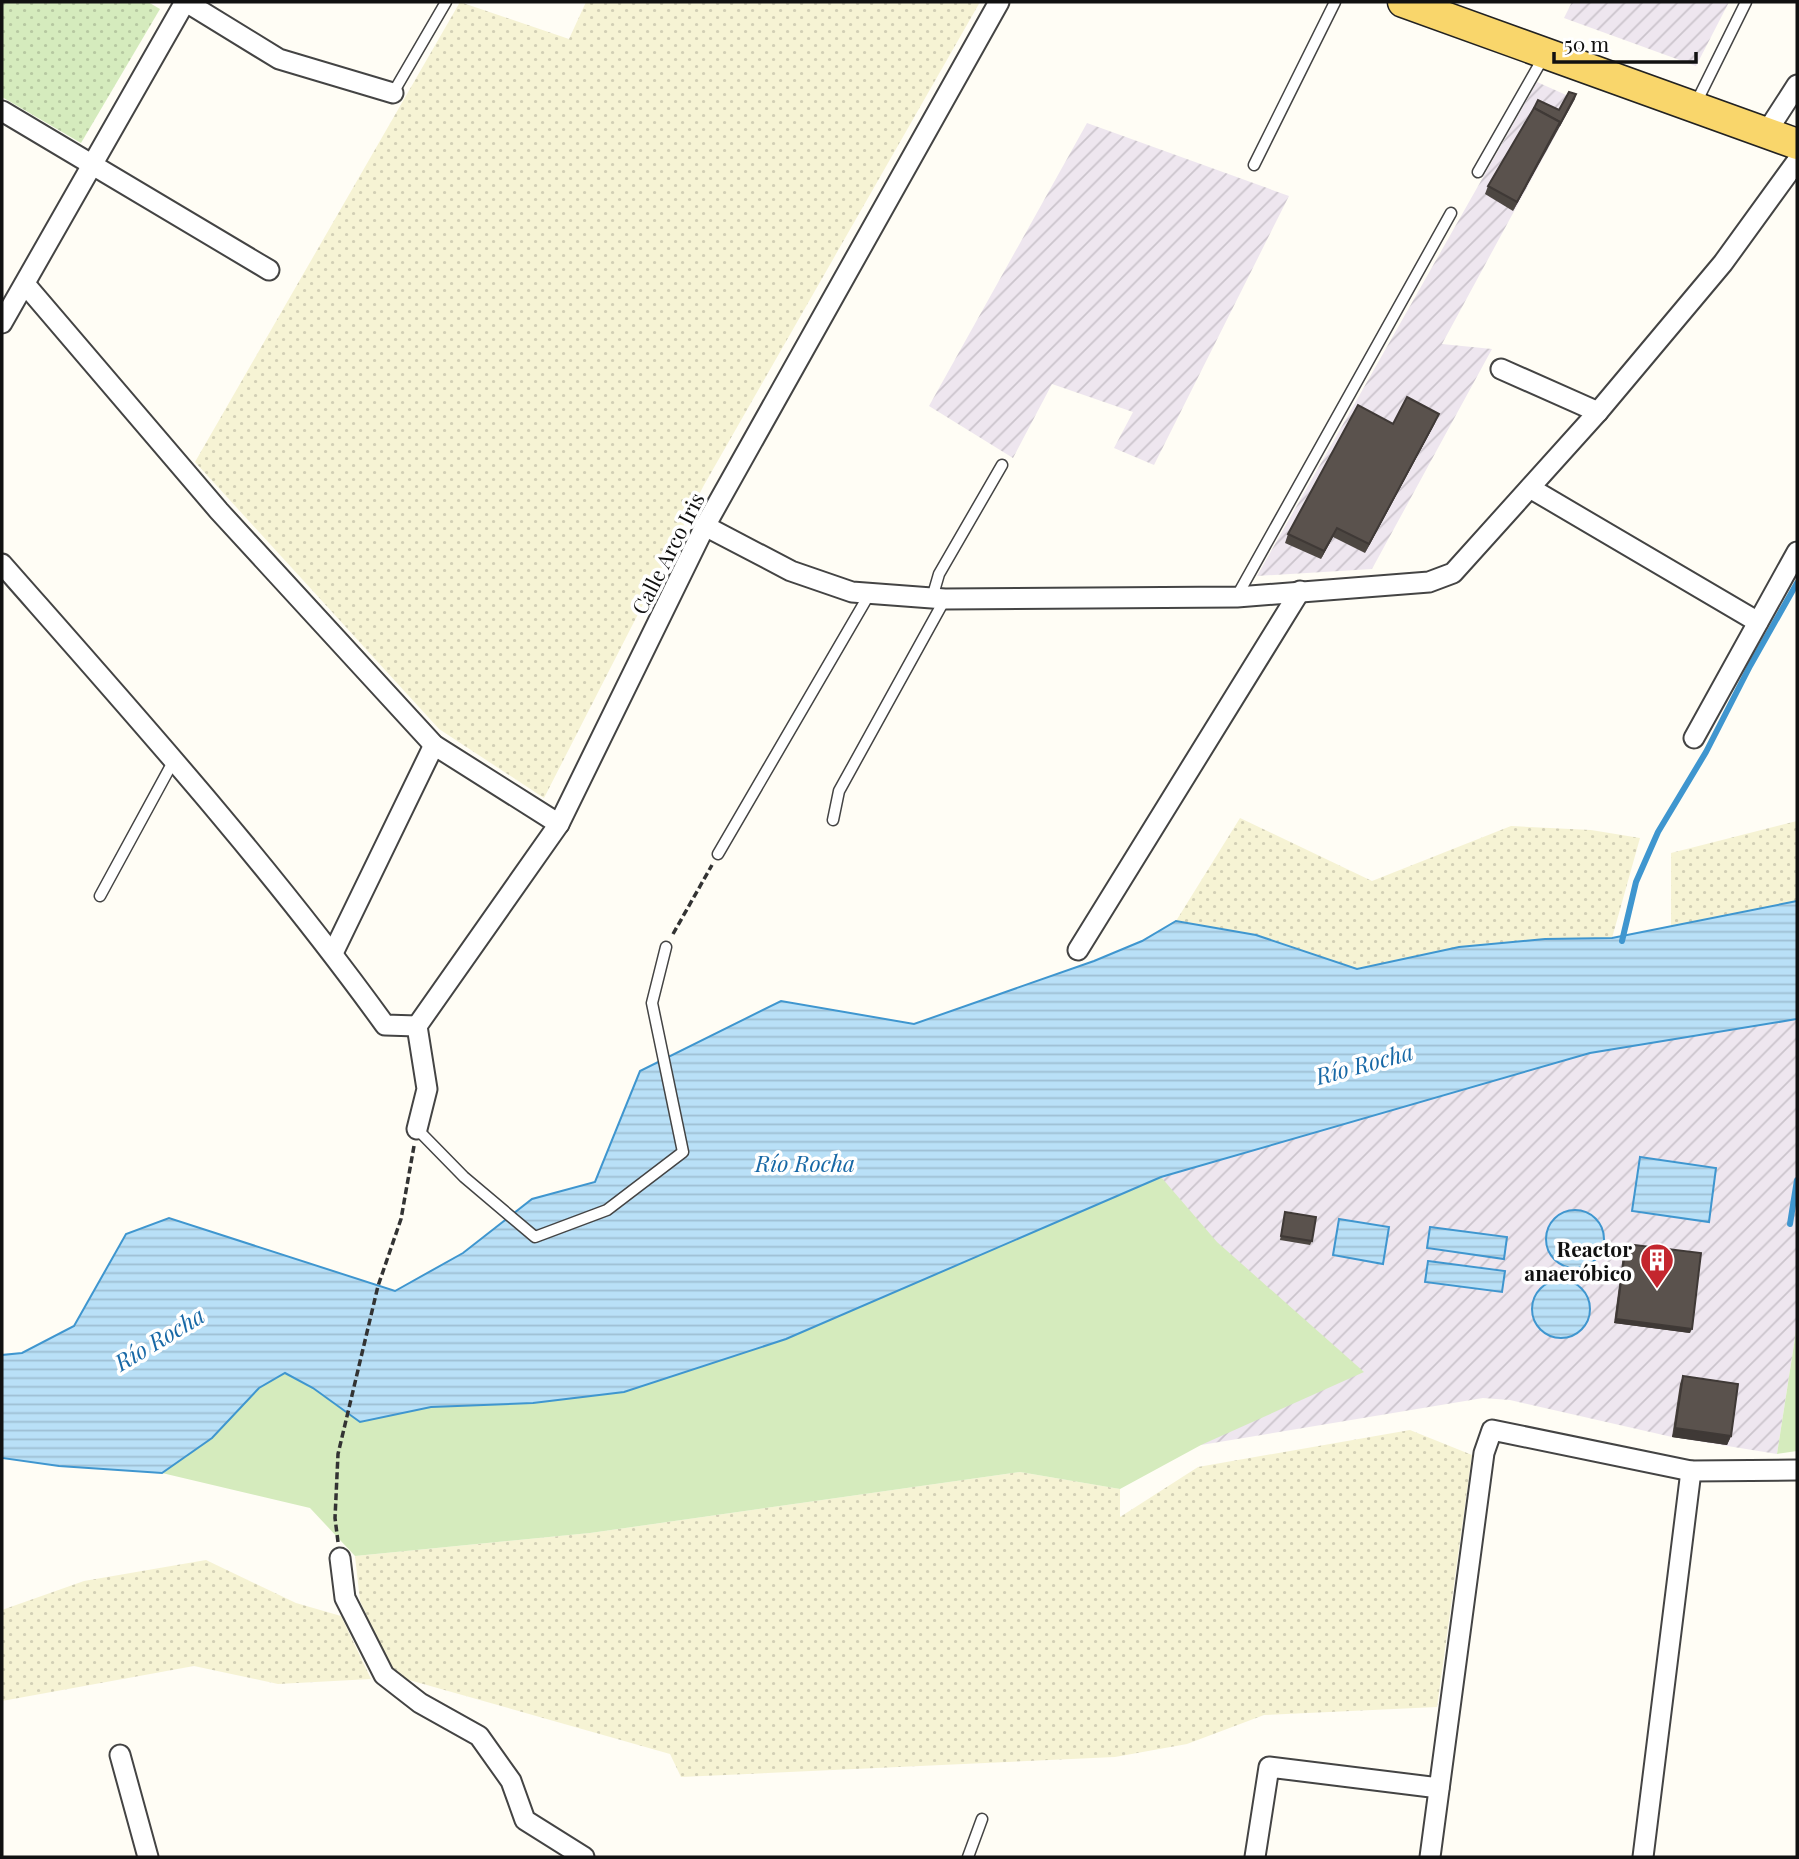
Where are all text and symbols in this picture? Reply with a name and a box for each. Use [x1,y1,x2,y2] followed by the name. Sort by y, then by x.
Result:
[1554,21,1696,65] scale bar
[1564,29,1610,57] text: 50 m
[624,487,710,619] street label: Calle Arco Iris
[1311,1035,1416,1091] water label: Río Rocha
[754,1147,855,1178] water label: Río Rocha
[1524,1234,1632,1286] place label: Reactor anaeróbico
[1638,1241,1676,1290] building icon: Reactor anaeróbico
[107,1299,210,1378] water label: Río Rocha

